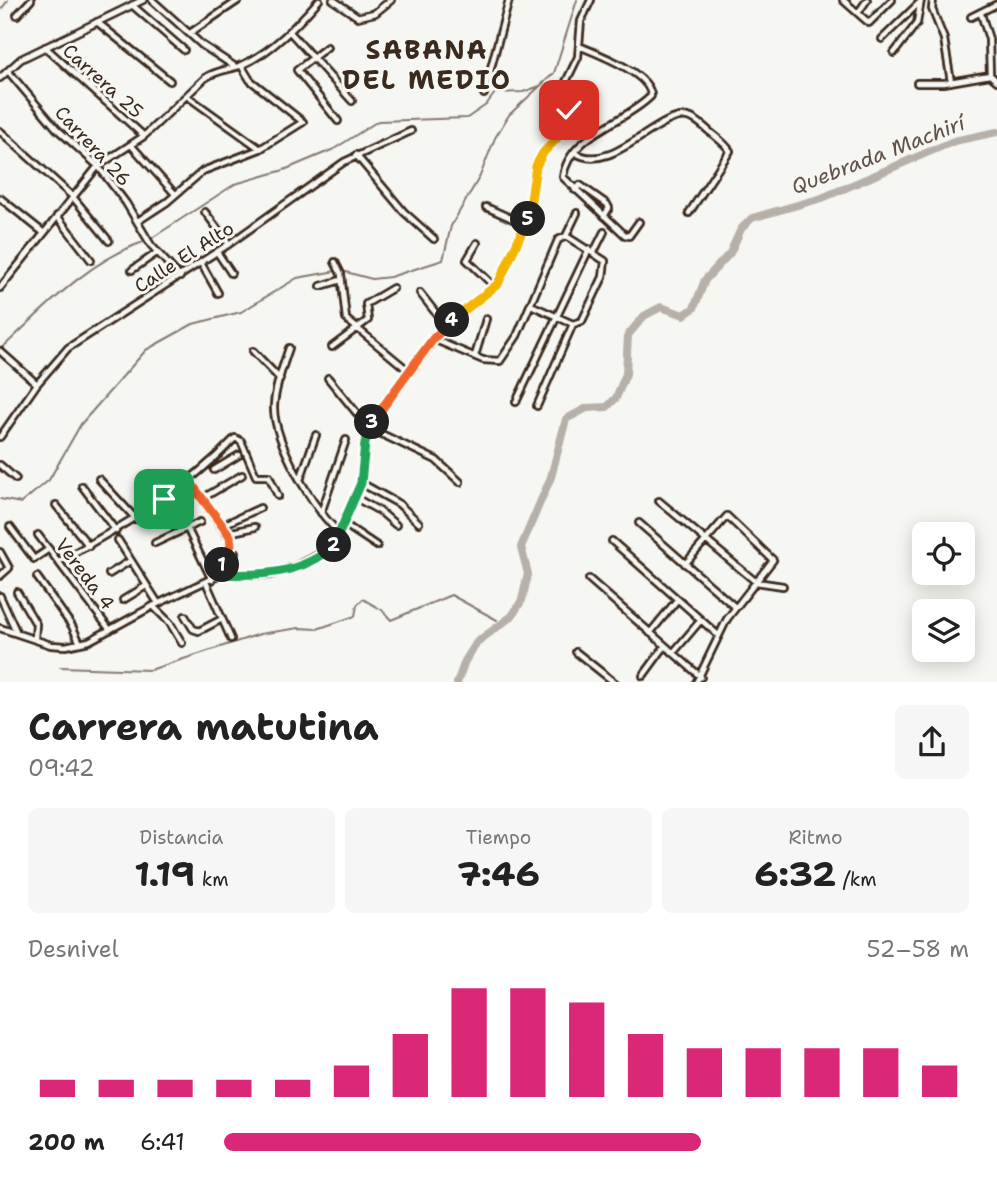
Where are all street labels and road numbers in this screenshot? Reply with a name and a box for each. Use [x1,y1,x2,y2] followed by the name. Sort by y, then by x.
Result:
[57,38,149,124] street label: Carrera 25
[49,100,137,192] street label: Carrera 26
[129,216,239,298] street label: Calle El Alto
[50,533,120,615] street label: Vereda 4

